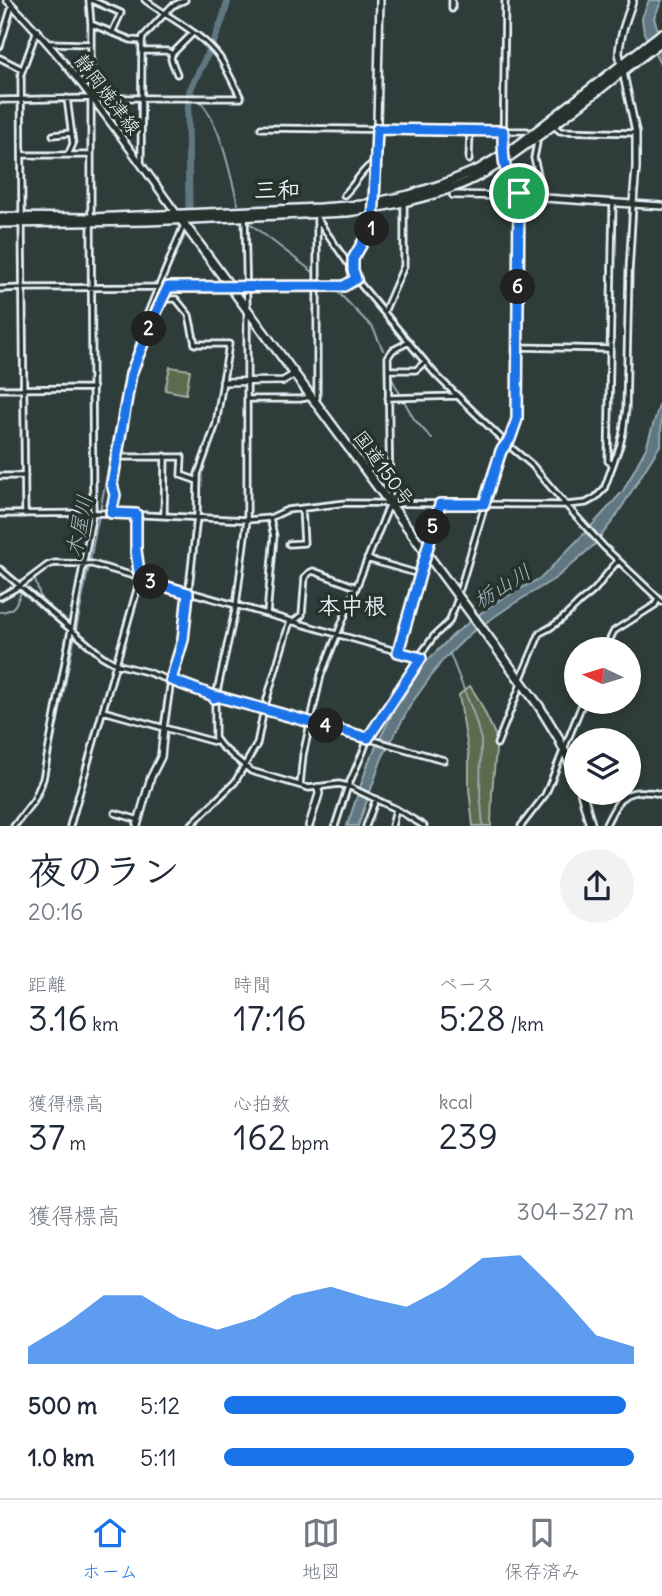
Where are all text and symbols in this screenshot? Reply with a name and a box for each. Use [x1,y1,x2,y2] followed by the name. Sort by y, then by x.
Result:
[70,49,146,139] street label: 静岡焼津線
[489,163,549,223] pin
[500,174,538,212] icon: arrive
[254,175,300,204] district label: 三和
[354,212,390,246] pin: 1
[368,216,375,240] text: 1
[500,270,536,304] pin: 6
[512,274,523,298] text: 6
[132,312,166,346] pin: 2
[143,316,154,340] text: 2
[348,425,420,511] street label: 国道150号
[60,493,98,559] water label: 木屋川
[416,510,450,544] pin: 5
[427,514,438,538] text: 5
[468,558,536,614] water label: 栃山川
[134,564,168,600] pin: 3
[145,569,156,593] text: 3
[318,591,387,620] district label: 本中根
[564,637,640,714] north arrow
[564,637,641,805] map controls
[308,708,344,744] pin: 4
[320,713,331,737] text: 4
[564,728,641,805] button: layers
[28,847,180,894] text: 夜のラン
[560,849,634,923] button: share
[28,897,83,926] text: 20:16
[28,972,66,996] text: 距離
[233,972,271,996] text: 時間
[439,972,495,996] text: ペース
[28,996,88,1040] text: 3.16
[233,996,306,1040] text: 17:16
[439,996,506,1040] text: 5:28
[88,1012,119,1036] text: km
[506,1012,544,1036] text: /km
[439,1090,473,1114] text: kcal
[28,1091,104,1115] text: 獲得標高
[233,1091,290,1115] text: 心拍数
[439,1114,498,1158] text: 239
[28,1115,65,1159] text: 37
[233,1115,287,1159] text: 162
[65,1131,86,1155] text: m
[287,1131,329,1155] text: bpm
[517,1197,634,1226] text: 304–327 m
[28,1201,120,1230] text: 獲得標高
[28,1391,97,1420] text: 500 m
[140,1391,180,1420] text: 5:12
[28,1443,94,1472] text: 1.0 km
[140,1443,177,1472] text: 5:11
[82,1514,138,1583] tab: ホーム
[302,1514,340,1583] tab: 地図
[504,1514,580,1583] tab: 保存済み

